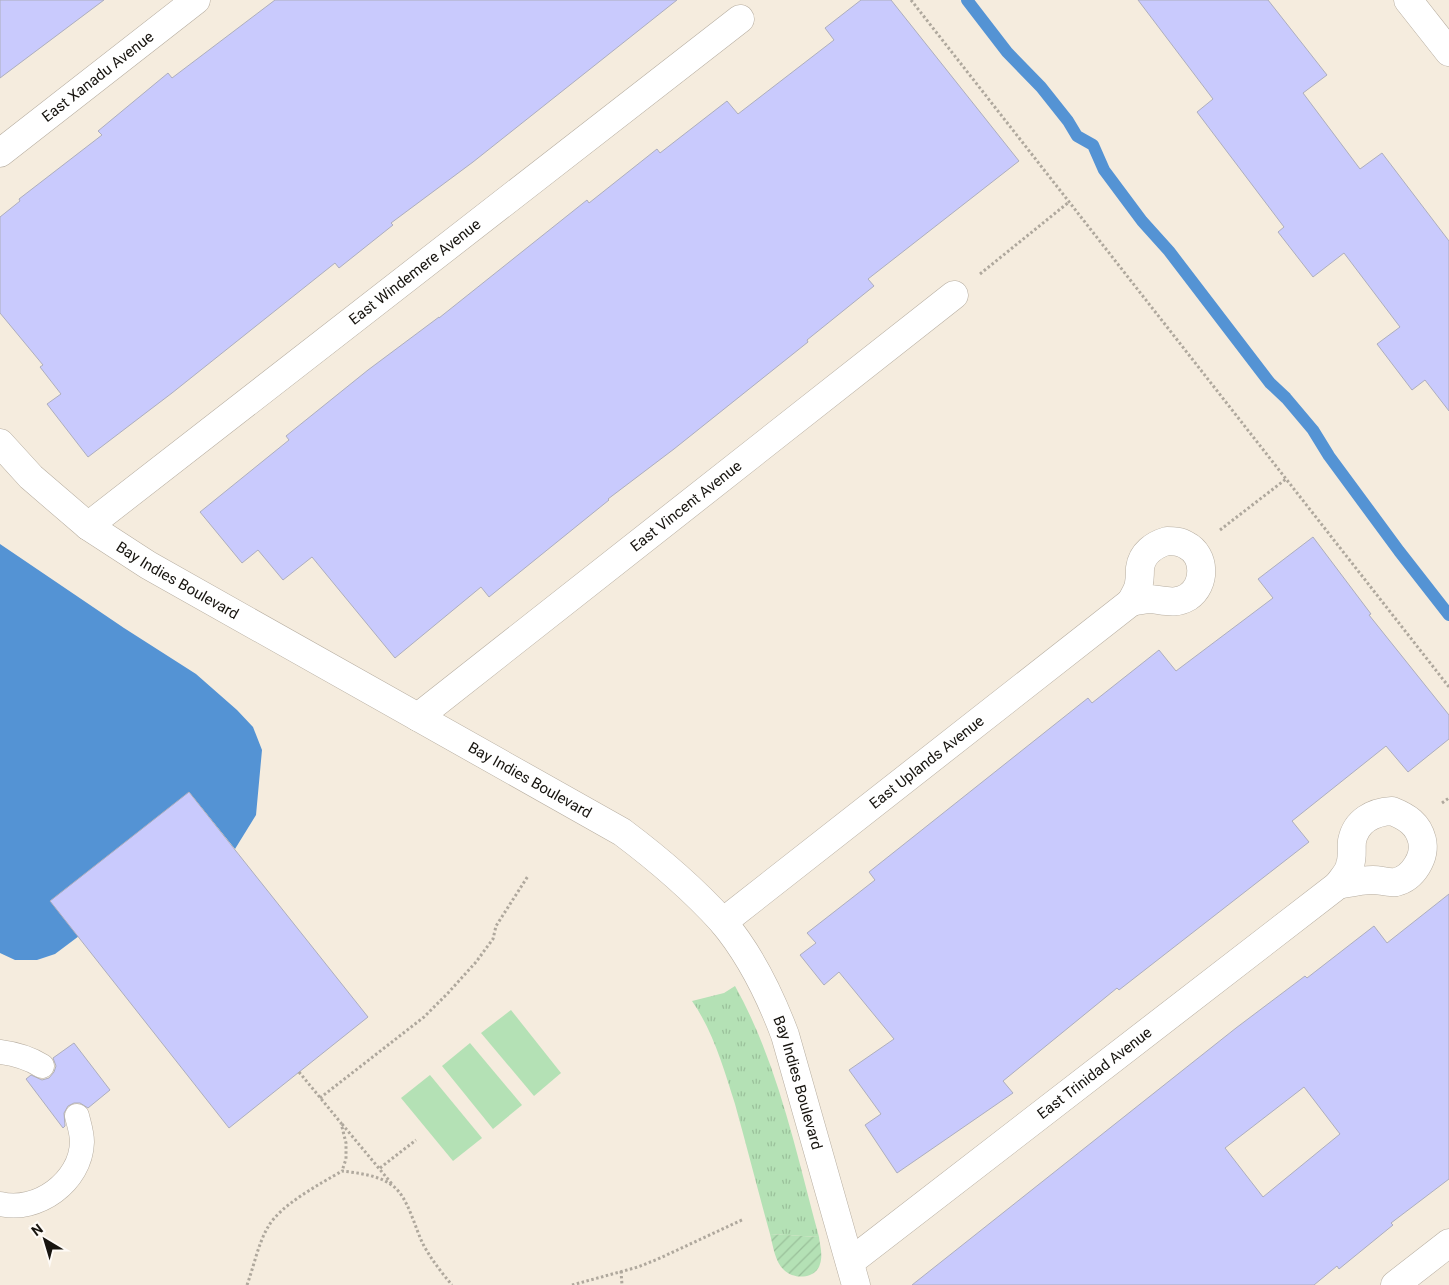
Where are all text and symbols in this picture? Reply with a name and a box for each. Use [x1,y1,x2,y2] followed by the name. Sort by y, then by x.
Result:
[38,28,157,126] street label: East Xanadu Avenue
[345,215,484,329] street label: East Windemere Avenue
[627,457,745,555] street label: East Vincent Avenue
[113,538,242,623] street label: Bay Indies Boulevard
[866,712,988,813] street label: East Uplands Avenue
[465,738,595,822] street label: Bay Indies Boulevard
[769,1013,826,1152] street label: Bay Indies Boulevard
[1034,1023,1155,1123] street label: East Trinidad Avenue
[20,1215,70,1265] north arrow
[28,1220,46,1239] text: N

